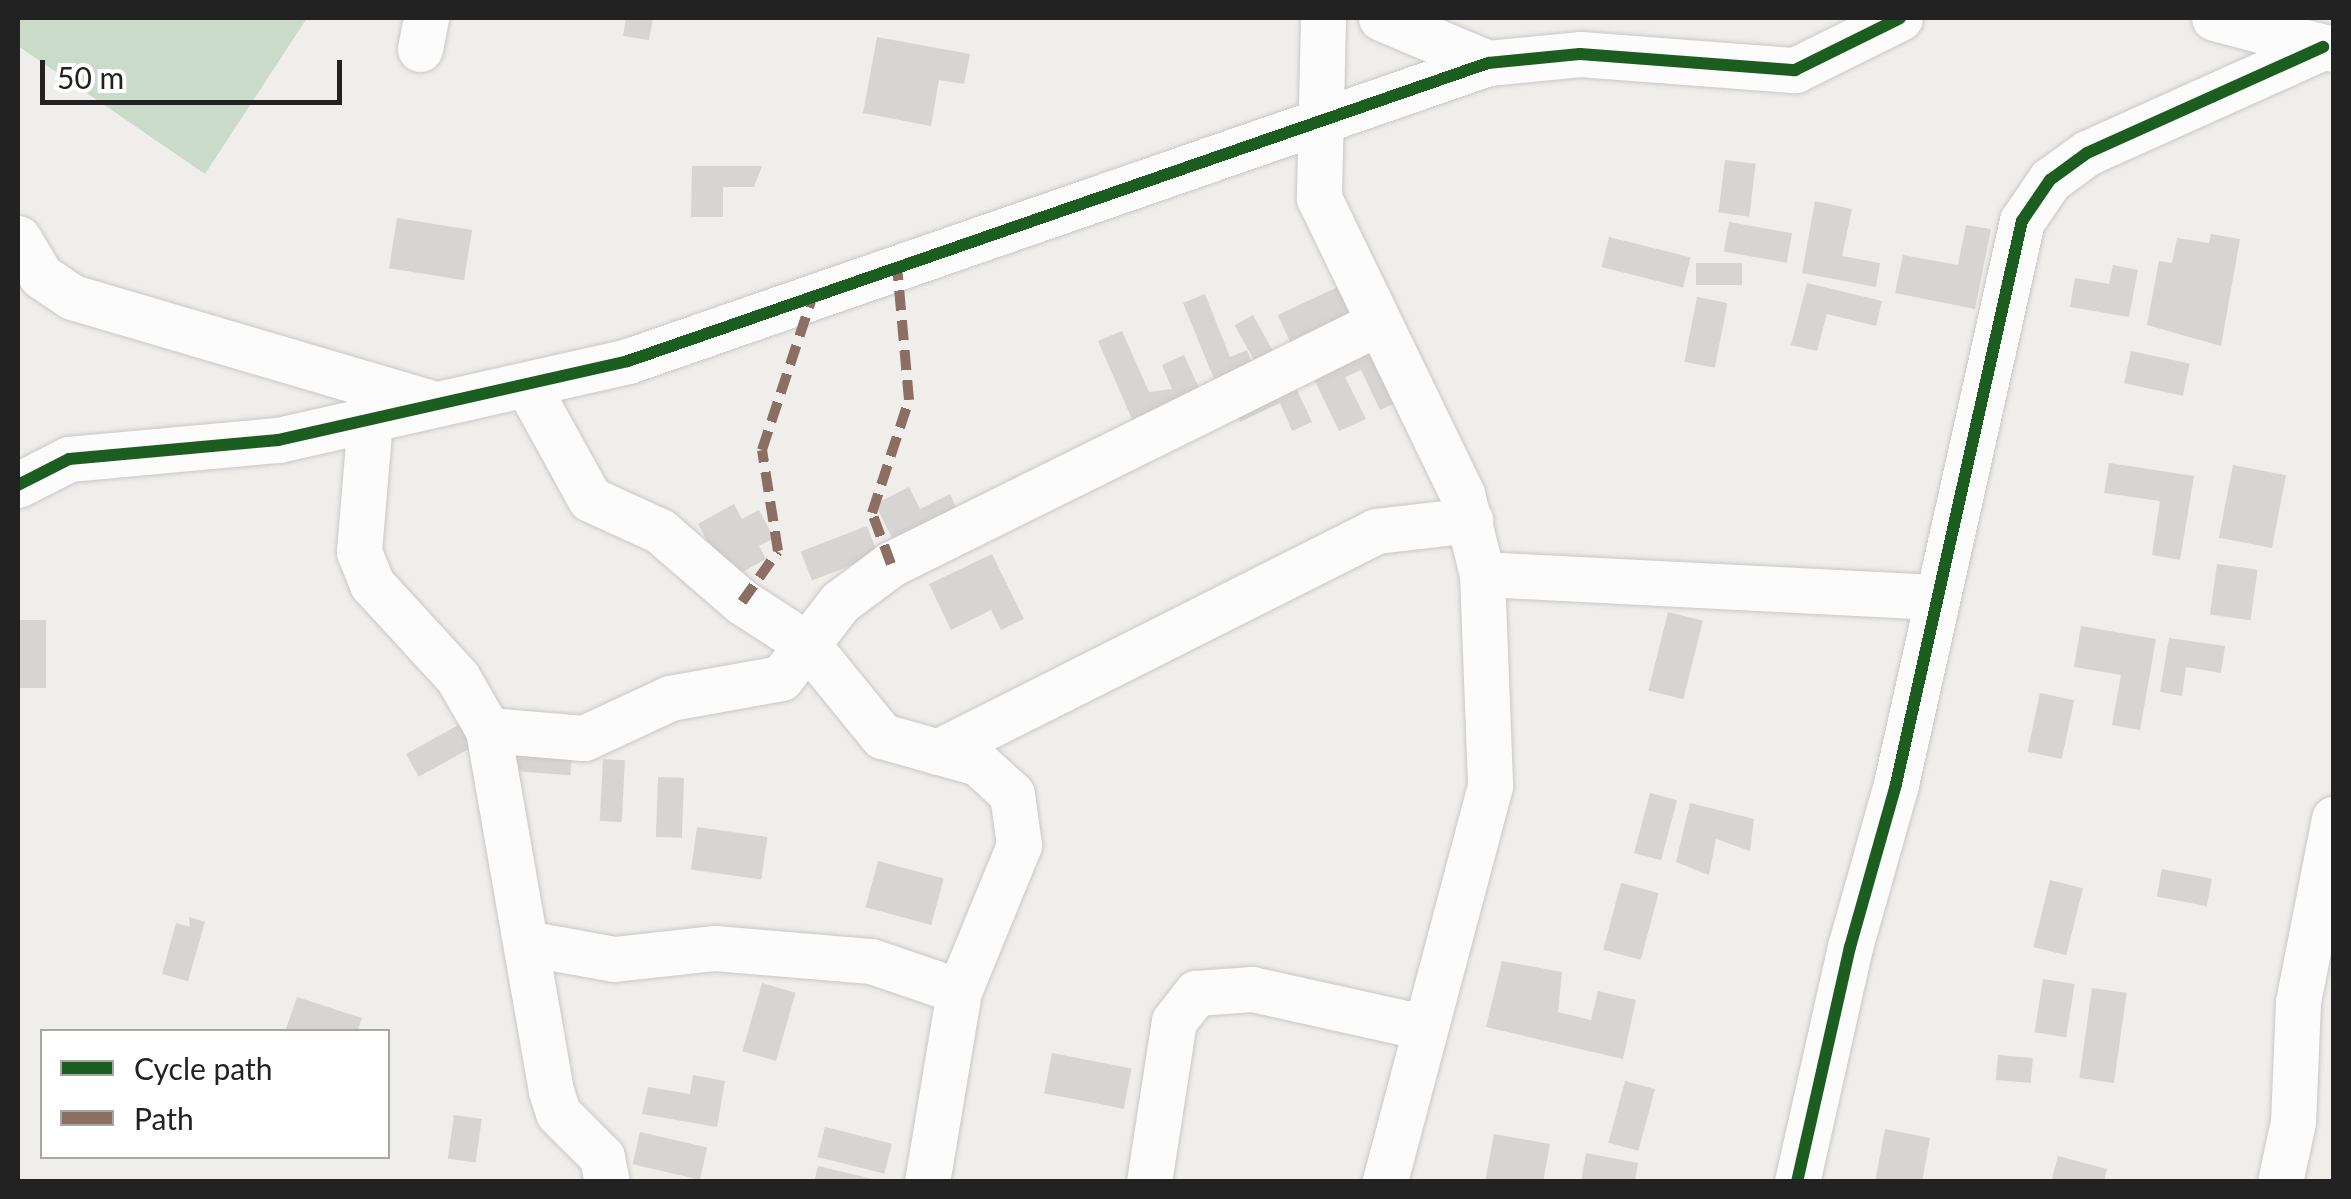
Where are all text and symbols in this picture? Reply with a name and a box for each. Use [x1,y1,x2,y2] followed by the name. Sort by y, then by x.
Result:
[45,40,348,102] scale bar
[57,59,124,95] text: 50 m
[40,1029,390,1159] legend
[134,1050,273,1086] text: Cycle path
[134,1100,194,1136] text: Path

